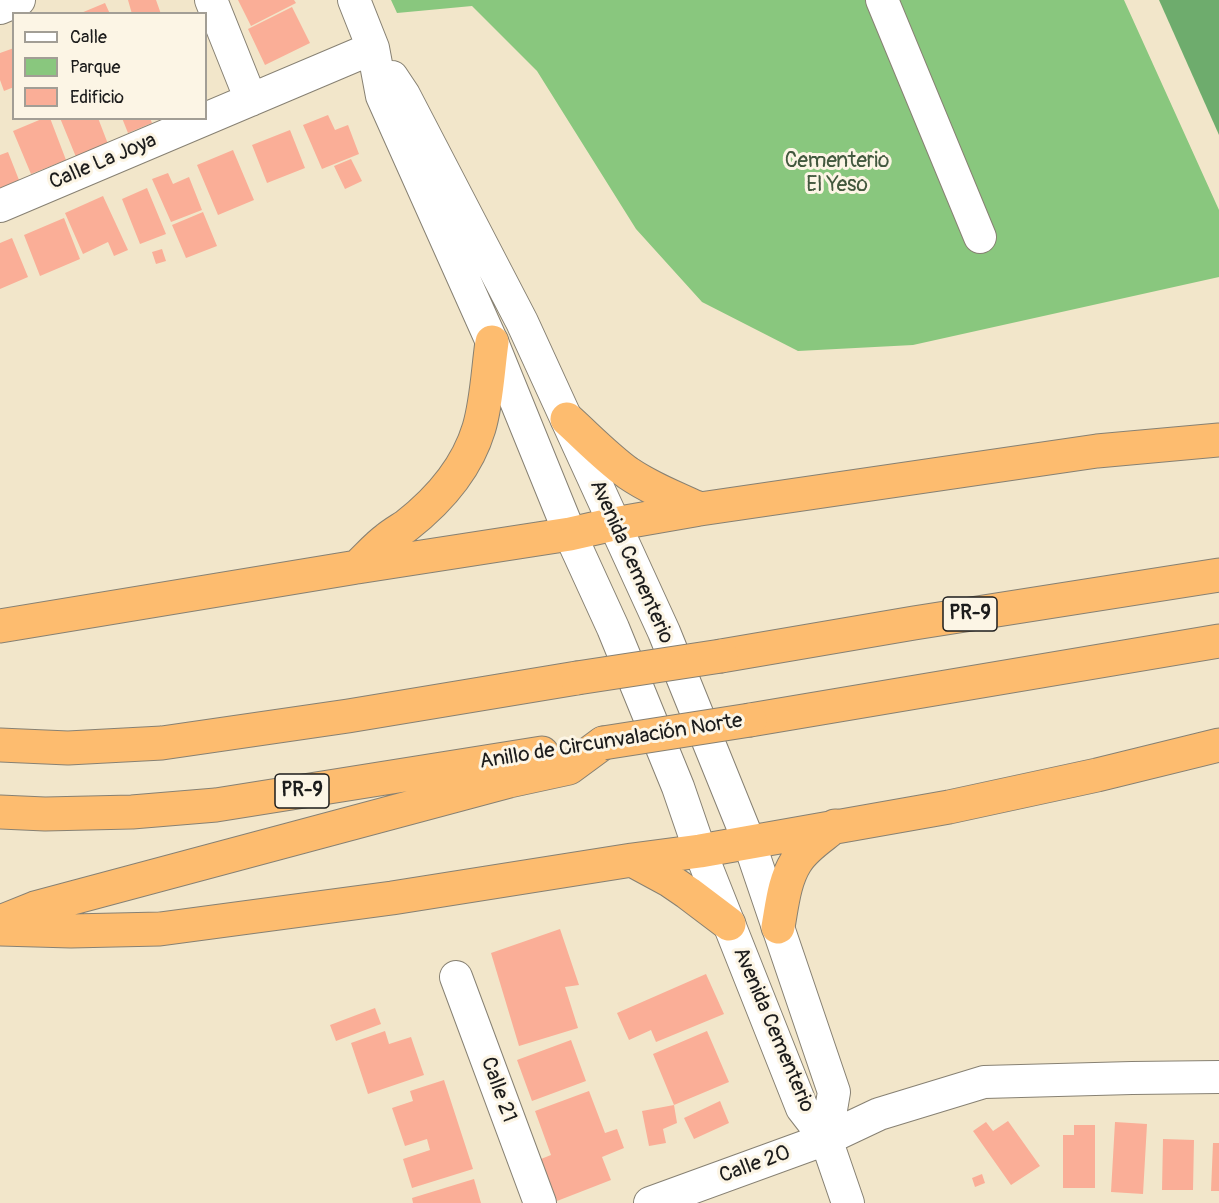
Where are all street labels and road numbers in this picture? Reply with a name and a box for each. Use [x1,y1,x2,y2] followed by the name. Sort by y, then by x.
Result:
[46,128,160,196] street label: Calle La Joya
[584,476,678,648] street label: Avenida Cementerio
[943,597,997,631] road number: PR-9
[478,709,744,775] street label: Anillo de Circunvalación Norte
[275,774,329,808] road number: PR-9
[727,944,819,1116] street label: Avenida Cementerio
[475,1054,521,1126] street label: Calle 21
[716,1141,794,1189] street label: Calle 20

